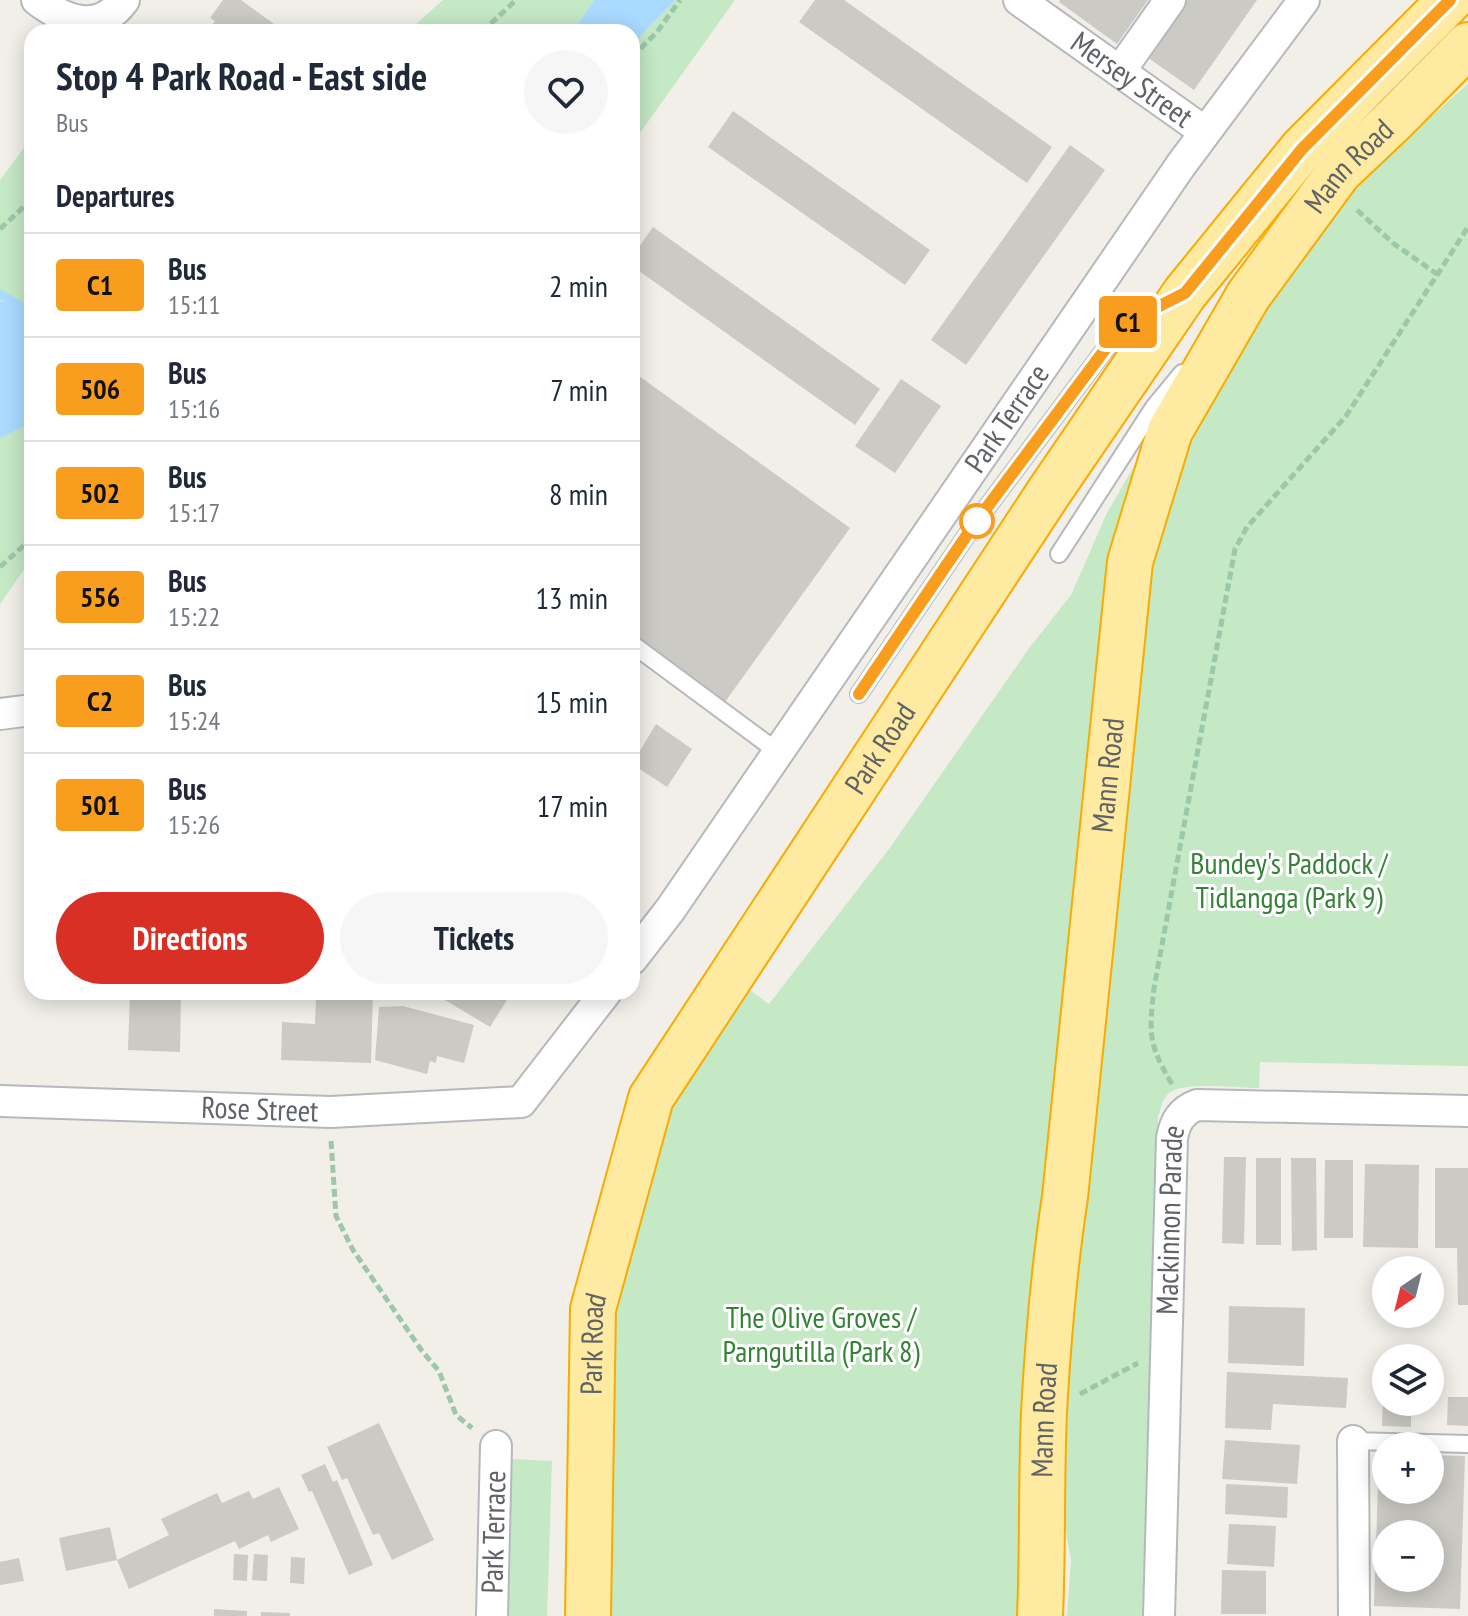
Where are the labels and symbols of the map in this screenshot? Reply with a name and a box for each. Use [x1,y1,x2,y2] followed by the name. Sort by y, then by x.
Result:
[1064,22,1202,136] street label: Mersey Street
[1294,110,1401,220] street label: Mann Road
[1092,296,1164,348] line badge: C1
[955,356,1057,480] street label: Park Terrace
[960,504,994,538] unlabelled marker
[835,695,923,801] street label: Park Road
[1081,716,1132,834] street label: Mann Road
[1190,843,1389,916] park label: Bundey's Paddock / Tidlangga (Park 9)
[201,1087,320,1130] street label: Rose Street
[1146,1120,1192,1315] street label: Mackinnon Parade
[1372,1256,1444,1328] north arrow
[571,1288,615,1395] street label: Park Road
[723,1297,919,1370] park label: The Olive Groves / Parngutilla (Park 8)
[1021,1361,1065,1478] street label: Mann Road
[472,1470,513,1594] street label: Park Terrace

